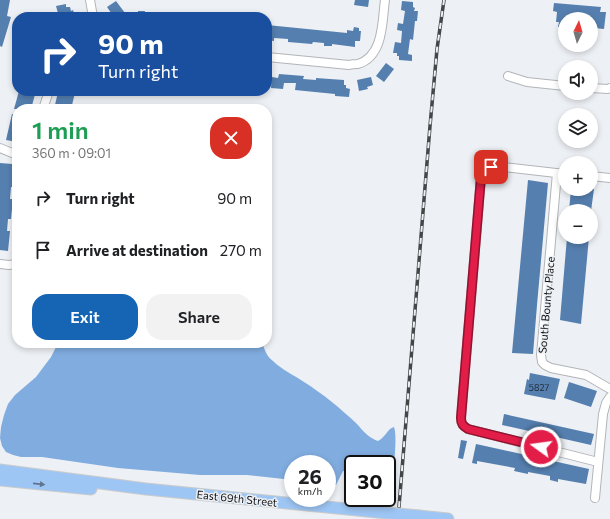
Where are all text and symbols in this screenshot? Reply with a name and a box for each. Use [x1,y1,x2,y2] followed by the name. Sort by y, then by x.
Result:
[558,12,598,52] north arrow
[558,12,598,244] map controls
[98,26,164,60] text: 90 m
[32,28,84,80] icon: right
[98,60,178,82] text: Turn right
[558,60,598,100] button: sound
[558,108,598,148] button: layers
[32,115,89,144] text: 1 min
[210,117,252,159] button: close
[32,145,111,161] text: 360 m · 09:01
[474,150,508,184] pin
[480,156,502,178] icon: arrive
[558,156,598,196] button: +
[32,187,54,209] icon: right
[66,189,135,207] text: Turn right
[217,189,252,207] text: 90 m
[558,204,598,244] button: −
[32,239,54,261] icon: arrive
[66,241,208,259] text: Arrive at destination
[220,241,262,259] text: 270 m
[535,256,557,354] street label: South Bounty Place
[32,294,138,340] button: Exit
[146,294,252,340] button: Share
[529,382,549,393] house number: 5827
[520,426,562,468] position arrow
[344,455,396,507] speed limit sign: 30
[298,464,322,488] text: 26
[33,481,45,487] one-way arrow
[298,485,322,497] text: km/h
[196,487,278,509] street label: East 69th Street

